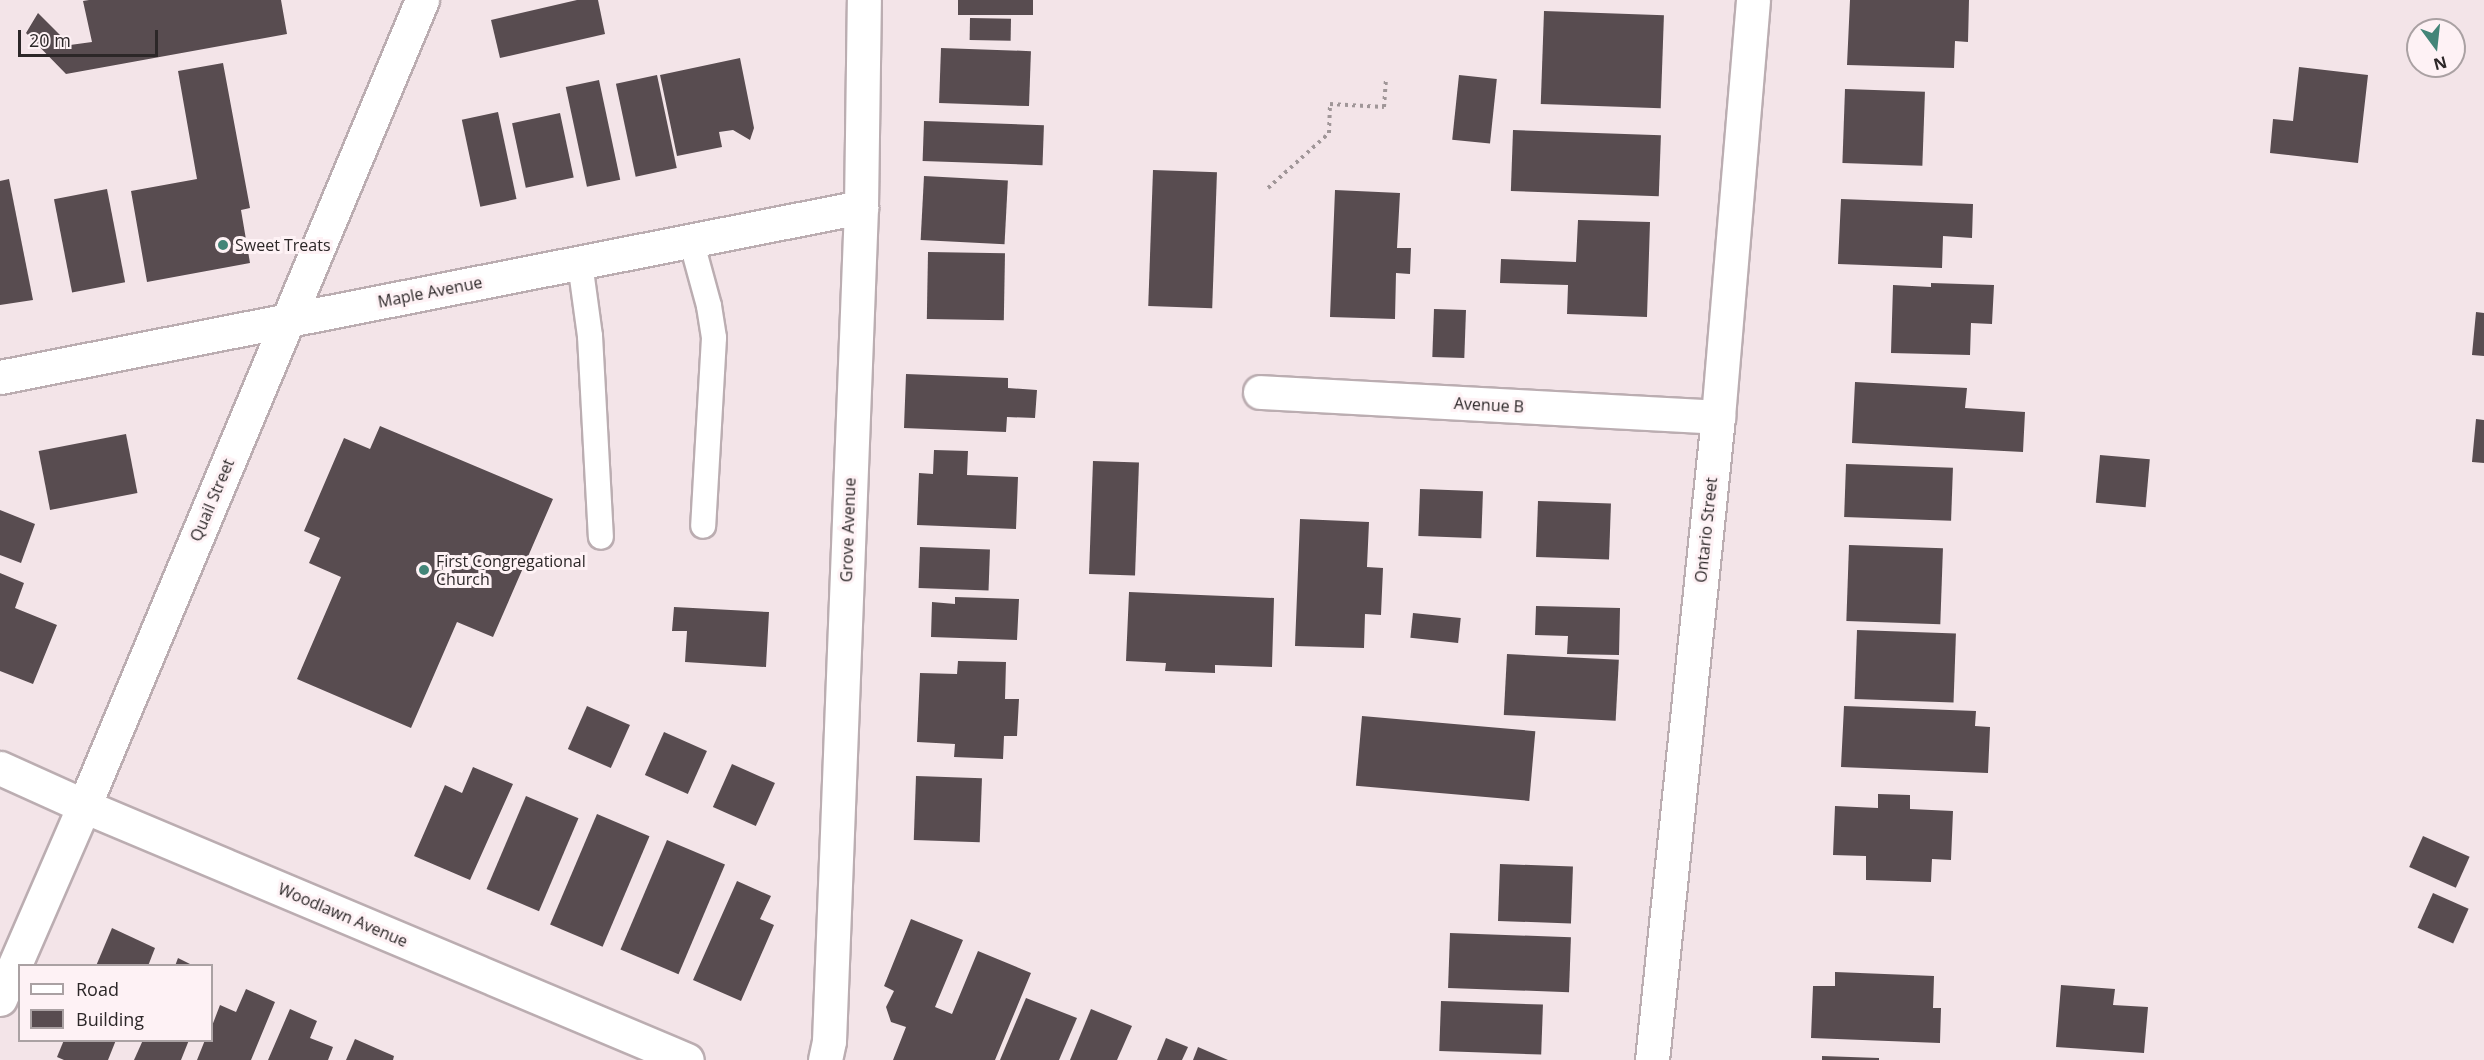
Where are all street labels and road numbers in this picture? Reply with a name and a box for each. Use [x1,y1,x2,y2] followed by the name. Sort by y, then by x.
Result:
[376,272,484,312] street label: Maple Avenue
[1453,394,1525,416] street label: Avenue B
[186,456,238,544] street label: Quail Street
[1691,476,1721,584] street label: Ontario Street
[837,477,859,583] street label: Grove Avenue
[275,879,411,951] street label: Woodlawn Avenue

